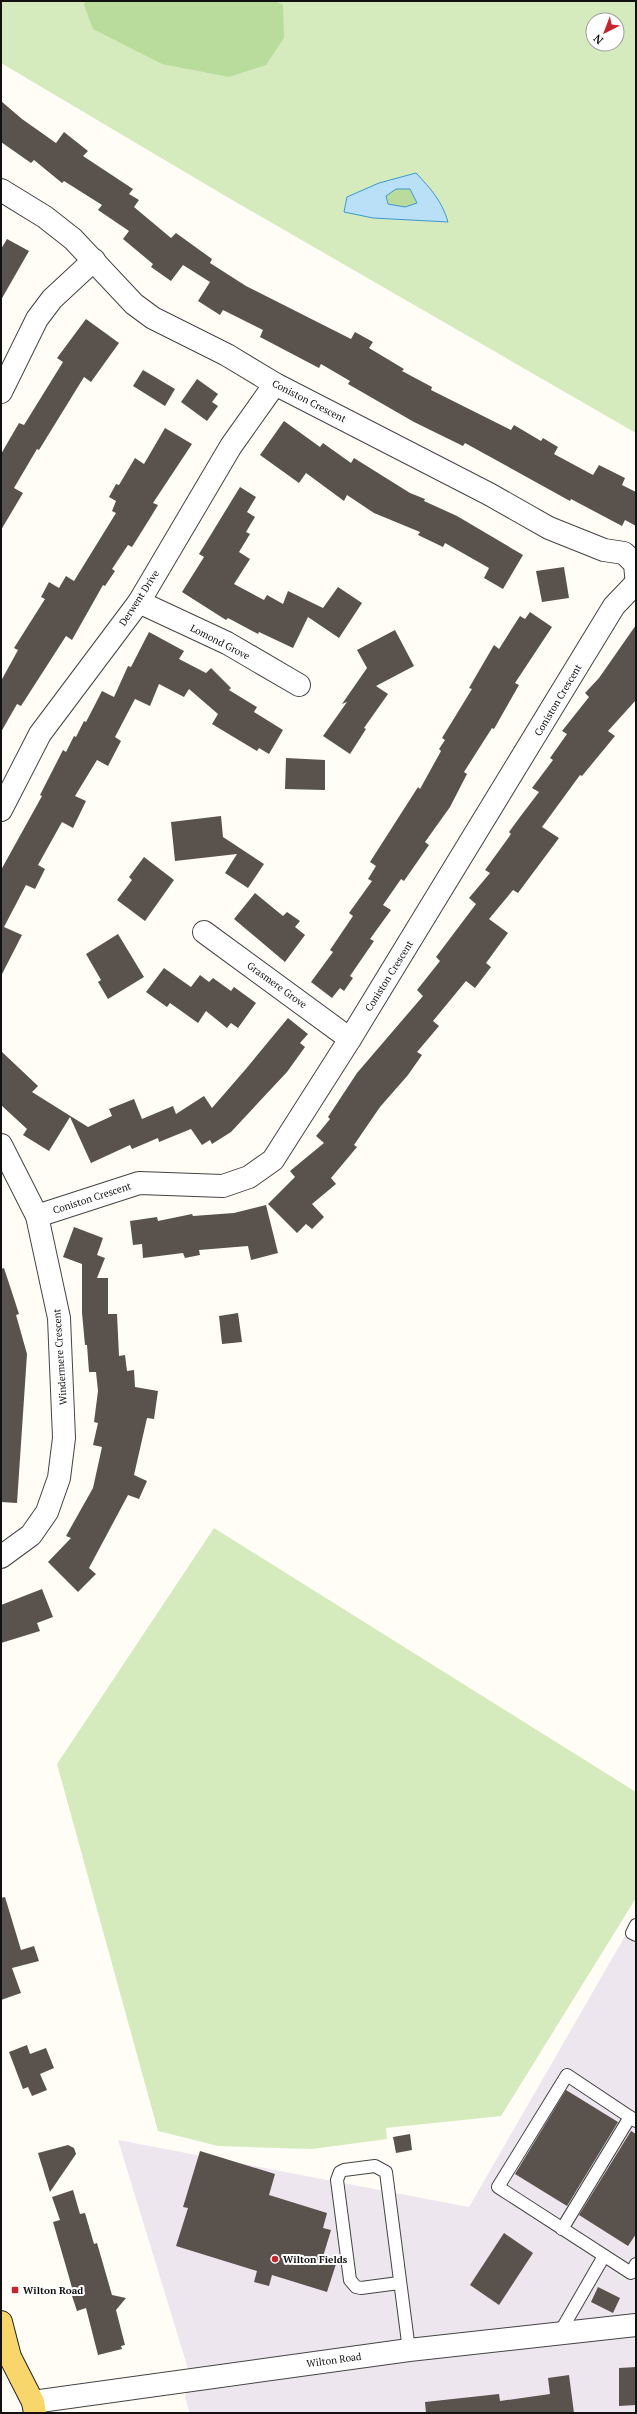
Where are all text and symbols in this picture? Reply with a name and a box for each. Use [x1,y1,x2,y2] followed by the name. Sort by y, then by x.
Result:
[585,12,625,52] north arrow
[590,31,606,47] text: N
[270,377,348,425] street label: Coniston Crescent
[116,568,162,628] street label: Derwent Drive
[188,621,252,663] street label: Lomond Grove
[531,662,585,738] street label: Coniston Crescent
[362,938,416,1014] street label: Coniston Crescent
[244,959,310,1011] street label: Grasmere Grove
[51,1179,133,1217] street label: Coniston Crescent
[50,1308,70,1406] street label: Windermere Crescent
[283,2253,348,2266] place label: Wilton Fields
[270,2254,280,2264] marker: Wilton Fields
[23,2284,83,2297] place label: Wilton Road
[10,2285,20,2295] marker: Wilton Road
[306,2350,363,2370] street label: Wilton Road

